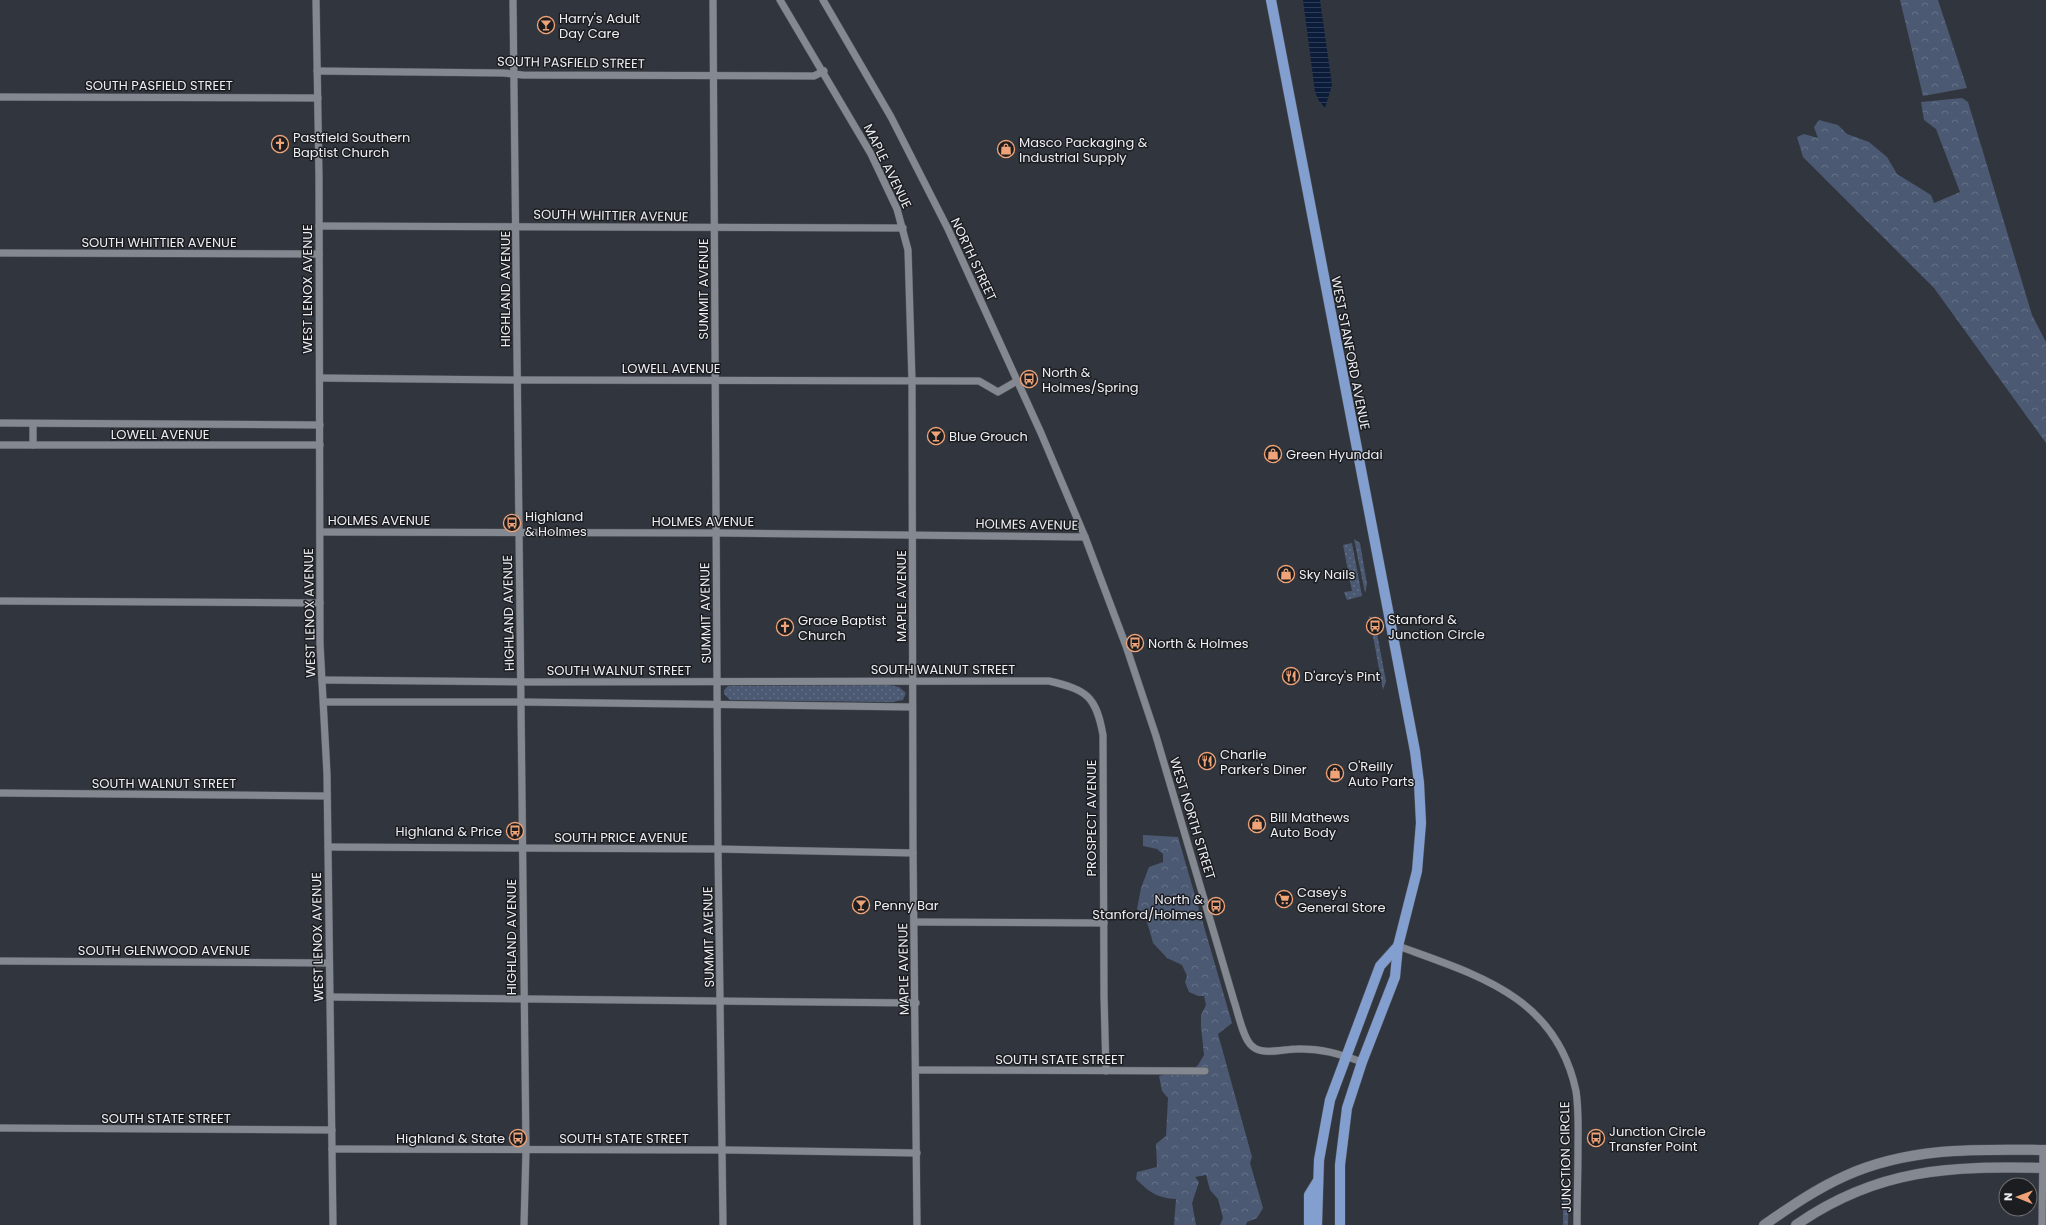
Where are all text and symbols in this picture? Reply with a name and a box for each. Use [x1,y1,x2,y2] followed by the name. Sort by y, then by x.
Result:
[559,9,640,43] place label: Harry's Adult Day Care
[536,15,556,35] bar icon: Harry's Adult Day Care
[497,52,645,73] street label: SOUTH PASFIELD STREET
[85,76,233,95] street label: SOUTH PASFIELD STREET
[859,121,916,212] street label: MAPLE AVENUE
[293,128,410,162] place label: Pastfield Southern Baptist Church
[1019,133,1148,167] place label: Masco Packaging & Industrial Supply
[270,134,290,154] church icon: Pastfield Southern Baptist Church
[996,139,1016,159] shop icon: Masco Packaging & Industrial Supply
[533,205,689,226] street label: SOUTH WHITTIER AVENUE
[946,215,1001,304] street label: NORTH STREET
[298,224,317,354] street label: WEST LENOX AVENUE
[496,231,515,347] street label: HIGHLAND AVENUE
[81,233,237,252] street label: SOUTH WHITTIER AVENUE
[694,238,713,340] street label: SUMMIT AVENUE
[1326,275,1375,432] street label: WEST STANFORD AVENUE
[622,359,720,378] street label: LOWELL AVENUE
[1042,363,1139,397] place label: North & Holmes/Spring
[1019,369,1039,389] bus stop icon: North & Holmes/Spring
[111,425,209,444] street label: LOWELL AVENUE
[926,426,946,446] bar icon: Blue Grouch
[949,427,1028,446] place label: Blue Grouch
[1263,444,1283,464] shop icon: Green Hyundai
[1286,445,1383,464] place label: Green Hyundai
[525,507,587,541] place label: Highland & Holmes
[328,511,430,530] street label: HOLMES AVENUE
[652,512,754,531] street label: HOLMES AVENUE
[502,513,522,533] bus stop icon: Highland & Holmes
[976,514,1078,535] street label: HOLMES AVENUE
[299,548,320,678] street label: WEST LENOX AVENUE
[892,550,911,642] street label: MAPLE AVENUE
[498,555,519,671] street label: HIGHLAND AVENUE
[695,562,716,664] street label: SUMMIT AVENUE
[1276,564,1296,584] shop icon: Sky Nails
[1299,565,1355,584] place label: Sky Nails
[1388,610,1485,644] place label: Stanford & Junction Circle
[798,611,886,645] place label: Grace Baptist Church
[1365,616,1385,636] bus stop icon: Stanford & Junction Circle
[775,617,795,637] church icon: Grace Baptist Church
[1125,633,1145,653] bus stop icon: North & Holmes
[1148,634,1249,653] place label: North & Holmes
[871,660,1015,679] street label: SOUTH WALNUT STREET
[547,661,691,680] street label: SOUTH WALNUT STREET
[1281,666,1301,686] restaurant icon: D'arcy's Pint
[1304,667,1380,686] place label: D'arcy's Pint
[1220,745,1307,779] place label: Charlie Parker's Diner
[1197,751,1217,771] restaurant icon: Charlie Parker's Diner
[1165,755,1220,882] street label: WEST NORTH STREET
[1348,757,1415,791] place label: O'Reilly Auto Parts
[1082,760,1101,876] street label: PROSPECT AVENUE
[1325,763,1345,783] shop icon: O'Reilly Auto Parts
[92,774,236,793] street label: SOUTH WALNUT STREET
[1270,808,1350,842] place label: Bill Mathews Auto Body
[1247,814,1267,834] shop icon: Bill Mathews Auto Body
[505,821,525,841] bus stop icon: Highland & Price
[396,822,502,841] place label: Highland & Price
[554,828,688,847] street label: SOUTH PRICE AVENUE
[307,872,328,1002] street label: WEST LENOX AVENUE
[502,879,521,995] street label: HIGHLAND AVENUE
[1297,883,1385,917] place label: Casey's General Store
[698,886,719,988] street label: SUMMIT AVENUE
[1274,889,1294,909] supermarket icon: Casey's General Store
[1092,890,1203,924] place label: North & Stanford/Holmes
[851,895,871,915] bar icon: Penny Bar
[874,896,939,915] place label: Penny Bar
[1206,896,1226,916] bus stop icon: North & Stanford/Holmes
[893,923,914,1015] street label: MAPLE AVENUE
[78,941,250,960] street label: SOUTH GLENWOOD AVENUE
[995,1050,1125,1069] street label: SOUTH STATE STREET
[1555,1101,1576,1213] street label: JUNCTION CIRCLE
[101,1109,231,1128] street label: SOUTH STATE STREET
[1609,1122,1706,1156] place label: Junction Circle Transfer Point
[508,1128,528,1148] bus stop icon: Highland & State
[1586,1128,1606,1148] bus stop icon: Junction Circle Transfer Point
[396,1129,505,1148] place label: Highland & State
[559,1129,689,1148] street label: SOUTH STATE STREET
[1998,1177,2038,1217] north arrow
[2000,1193,2016,1201] text: N

